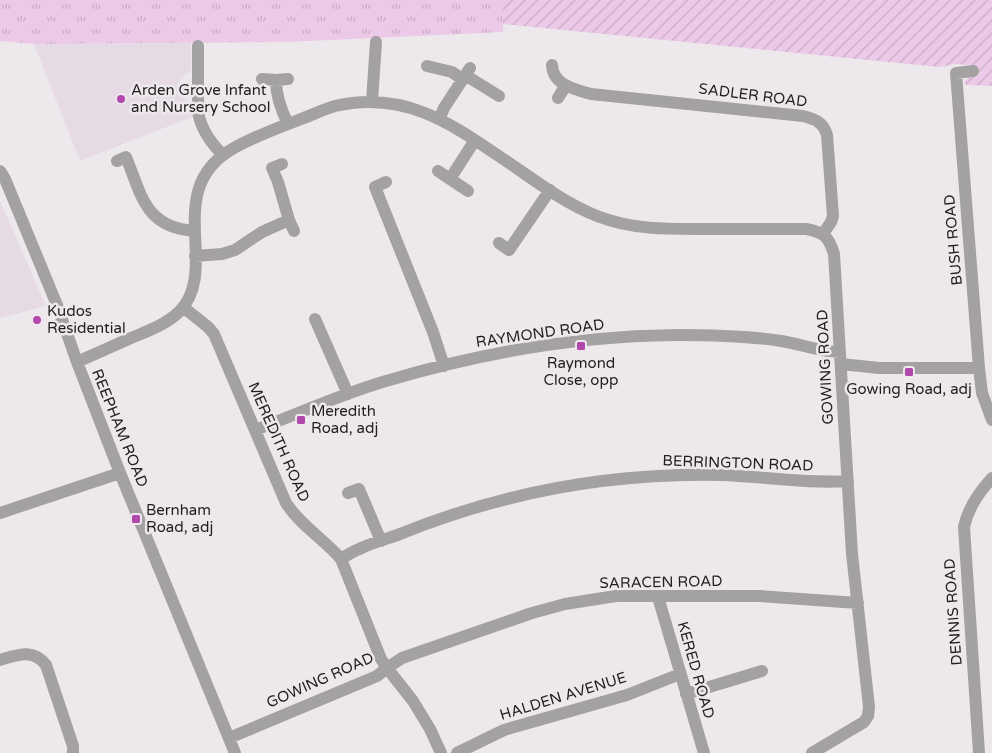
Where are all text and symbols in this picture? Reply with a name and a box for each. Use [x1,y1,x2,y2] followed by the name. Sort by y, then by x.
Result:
[698,79,808,111] street label: SADLER ROAD
[131,81,270,116] place label: Arden Grove Infant and Nursery School
[115,93,127,105] marker: Arden Grove Infant and Nursery School
[940,194,966,286] street label: BUSH ROAD
[47,302,126,337] place label: Kudos Residential
[813,309,837,425] street label: GOWING ROAD
[31,314,43,326] marker: Kudos Residential
[475,315,605,351] street label: RAYMOND ROAD
[575,340,587,352] marker: Raymond Close, opp
[544,354,618,389] place label: Raymond Close, opp
[88,366,152,490] street label: REEPHAM ROAD
[903,366,915,378] marker: Gowing Road, adj
[244,379,314,505] street label: MEREDITH ROAD
[846,380,972,398] place label: Gowing Road, adj
[311,402,378,437] place label: Meredith Road, adj
[295,414,307,426] marker: Meredith Road, adj
[662,451,814,475] street label: BERRINGTON ROAD
[146,501,213,536] place label: Bernham Road, adj
[130,513,142,525] marker: Bernham Road, adj
[940,558,966,666] street label: DENNIS ROAD
[599,572,723,592] street label: SARACEN ROAD
[674,619,718,721] street label: KERED ROAD
[264,648,376,712] street label: GOWING ROAD
[498,668,628,724] street label: HALDEN AVENUE

